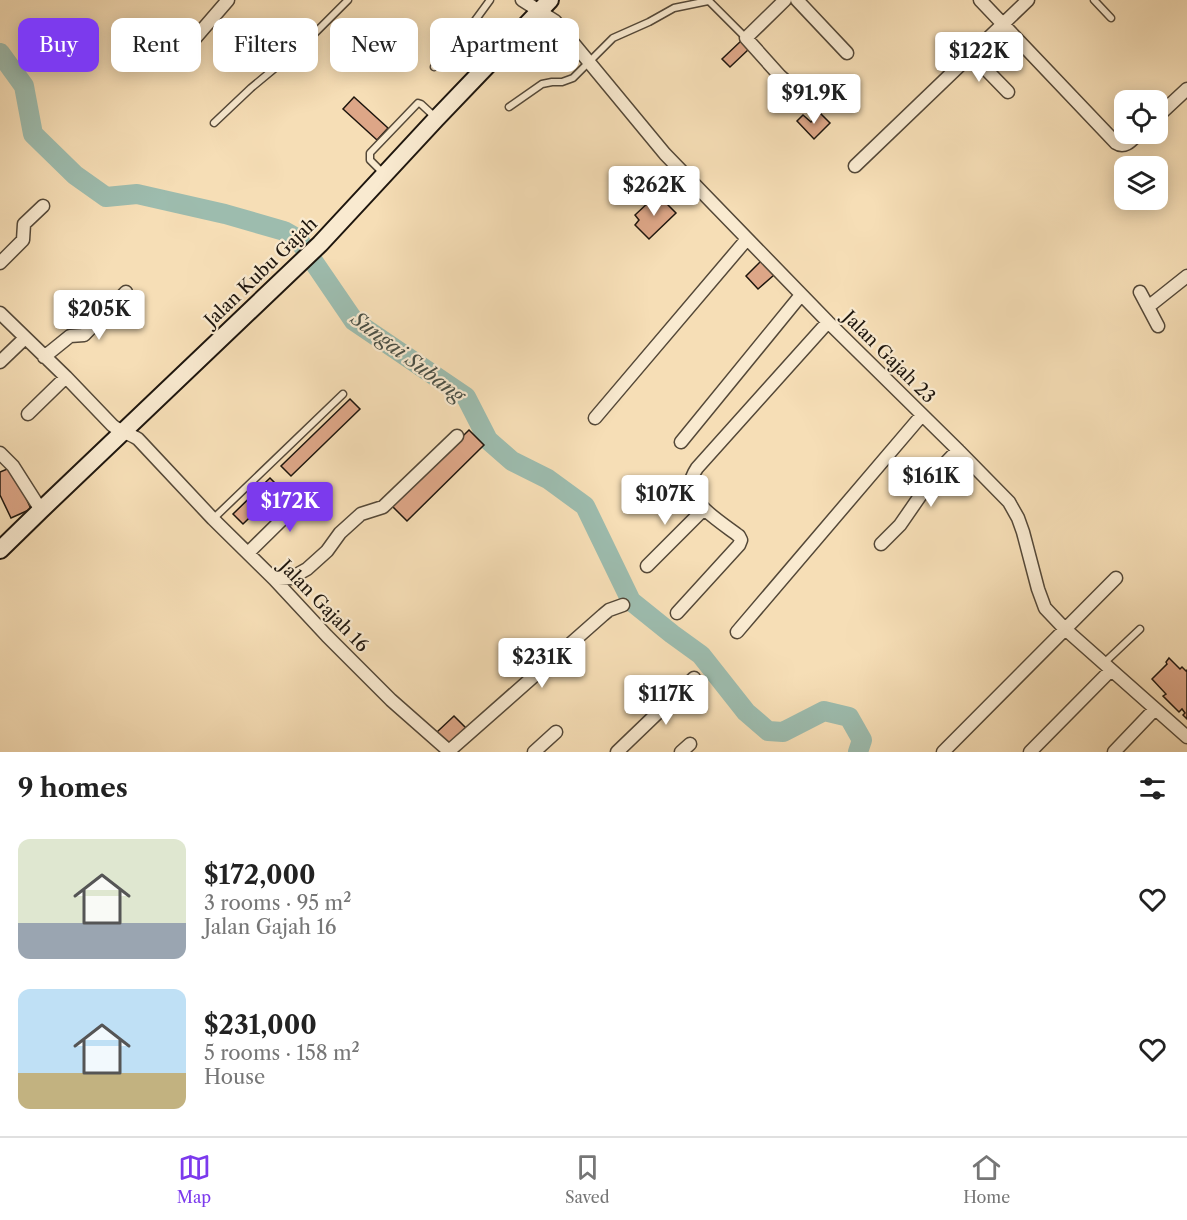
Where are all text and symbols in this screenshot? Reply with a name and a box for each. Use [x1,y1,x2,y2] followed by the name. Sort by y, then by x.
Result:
[18,18,99,72] chip: Buy
[111,18,201,72] chip: Rent
[213,18,318,72] chip: Filters
[330,18,418,72] chip: New
[430,18,579,72] chip: Apartment
[937,32,1021,83] pin: $122K
[949,39,1009,63] text: $122K
[765,74,863,125] pin: $91.9K
[781,81,847,105] text: $91.9K
[1114,90,1168,210] map controls
[1114,90,1168,144] button: locate
[1114,156,1168,210] button: layers
[612,166,696,217] pin: $262K
[623,173,685,197] text: $262K
[198,213,322,333] street label: Jalan Kubu Gajah
[57,290,141,341] pin: $205K
[68,297,130,321] text: $205K
[836,304,940,408] street label: Jalan Gajah 23
[346,306,471,409] water label: Sungai Subang
[889,457,973,508] pin: $161K
[902,464,960,488] text: $161K
[623,475,707,526] pin: $107K
[248,482,332,533] pin: $172K
[635,482,695,506] text: $107K
[261,489,319,513] text: $172K
[273,553,373,657] street label: Jalan Gajah 16
[500,638,584,689] pin: $231K
[512,645,572,669] text: $231K
[624,675,708,726] pin: $117K
[638,682,694,706] text: $117K
[18,772,128,804] text: 9 homes
[1136,772,1169,805] icon: filters
[204,859,316,891] text: $172,000
[66,863,138,935] icon: home
[1136,883,1169,916] icon: heart
[204,891,351,915] text: 3 rooms · 95 m²
[204,915,337,939] text: Jalan Gajah 16
[204,1009,317,1041] text: $231,000
[66,1013,138,1085] icon: home
[1136,1033,1169,1066] icon: heart
[204,1041,360,1065] text: 5 rooms · 158 m²
[204,1065,265,1089] text: House
[177,1151,211,1207] tab: Map
[565,1151,609,1207] tab: Saved
[963,1151,1010,1207] tab: Home

